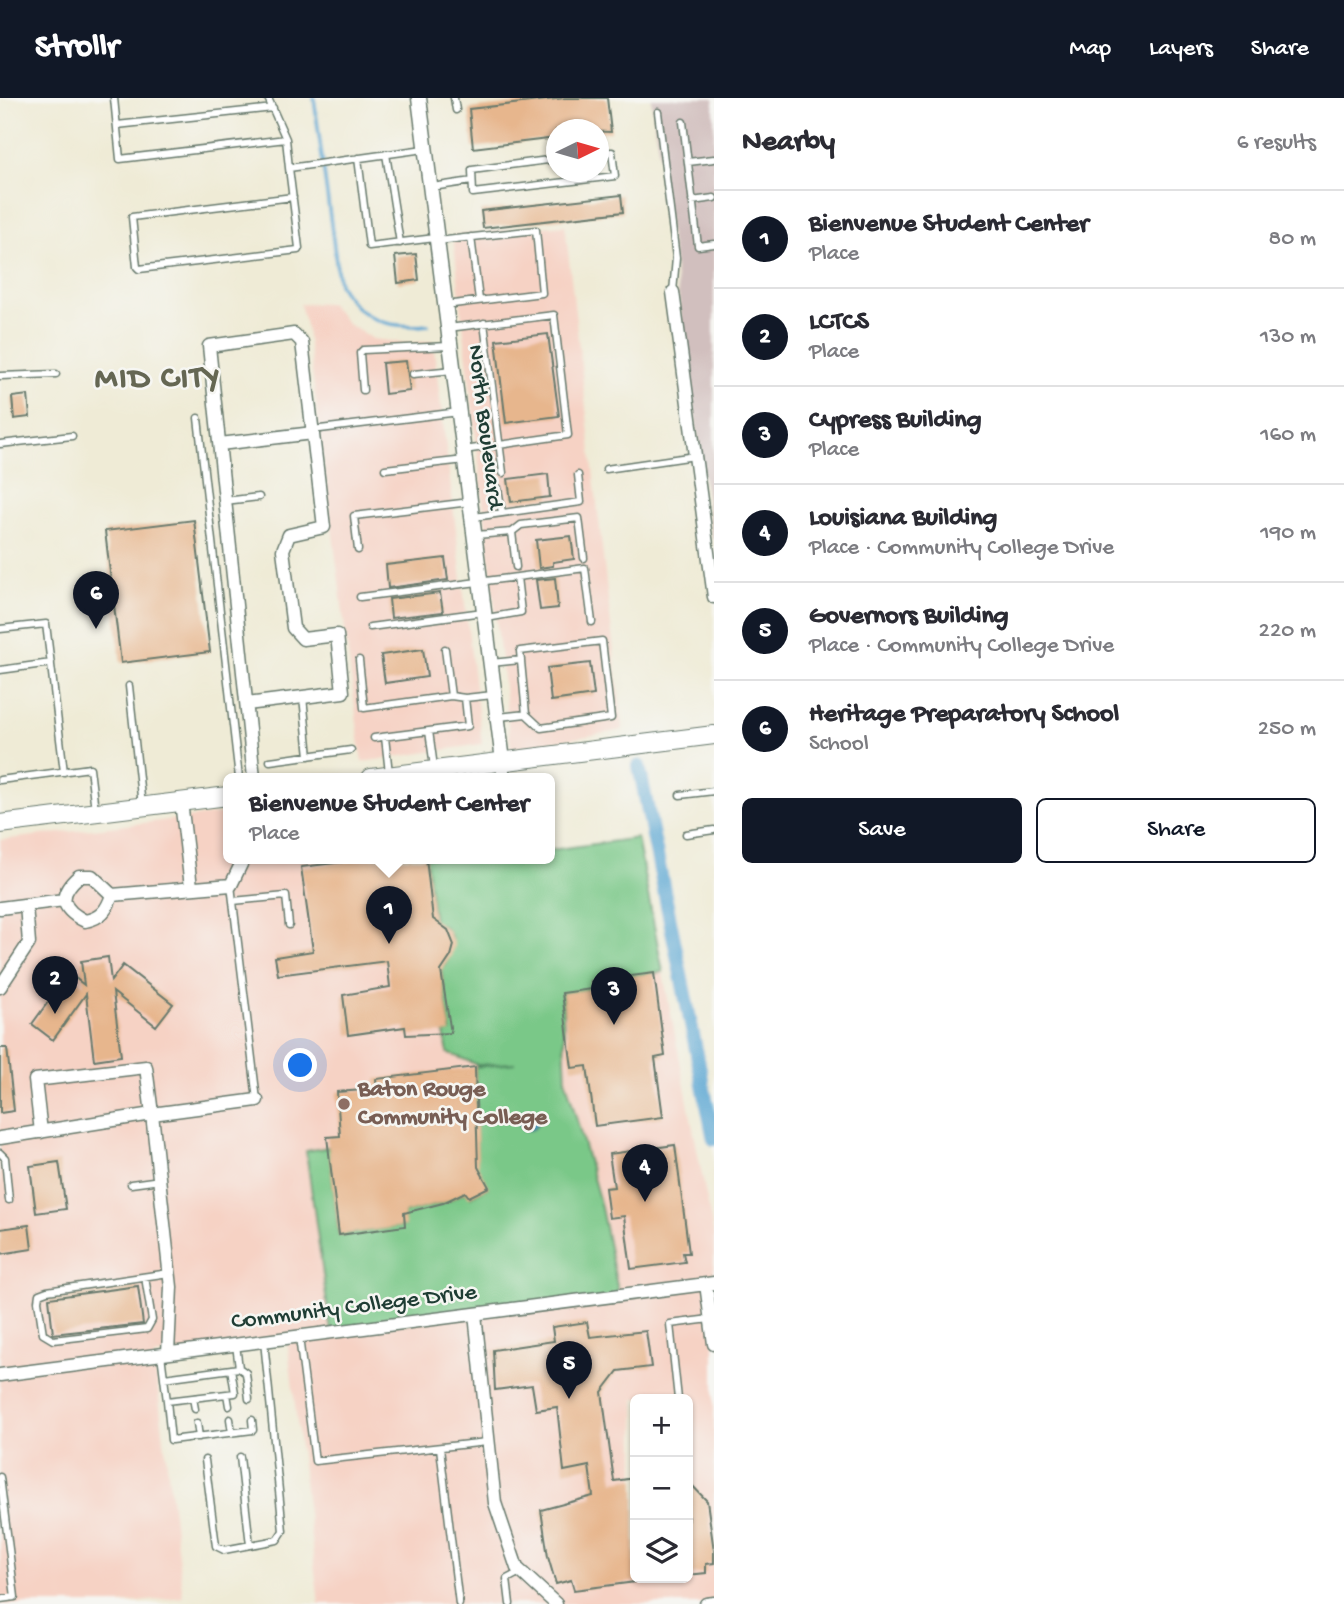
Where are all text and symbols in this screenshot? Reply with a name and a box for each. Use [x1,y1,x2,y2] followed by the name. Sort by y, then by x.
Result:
[35,30,119,68] text: Strollr
[1069,35,1111,64] text: Map
[1149,35,1213,64] text: Layers
[1251,35,1309,64] text: Share
[546,119,609,182] north arrow
[742,126,835,161] text: Nearby
[1237,130,1316,157] text: 6 results
[809,210,1088,241] text: Bienvenue Student Center
[760,226,770,253] text: 1
[1269,226,1316,253] text: 80 m
[809,241,859,268] text: Place
[809,308,869,339] text: LCTCS
[759,324,771,351] text: 2
[1260,324,1316,351] text: 130 m
[809,339,859,366] text: Place
[460,343,509,513] street label: North Boulevard
[95,361,221,399] district label: MID CITY
[809,406,981,437] text: Cypress Building
[759,422,771,449] text: 3
[1260,422,1316,449] text: 160 m
[809,437,859,464] text: Place
[809,504,997,535] text: Louisiana Building
[760,520,770,547] text: 4
[1260,520,1316,547] text: 190 m
[809,535,1114,562] text: Place · Community College Drive
[73,571,119,629] pin: 6
[809,602,1009,633] text: Governors Building
[759,618,771,645] text: 5
[1259,618,1316,645] text: 220 m
[809,633,1114,660] text: Place · Community College Drive
[809,700,1119,731] text: Heritage Preparatory School
[759,716,771,743] text: 6
[1258,716,1316,743] text: 250 m
[809,731,869,758] text: School
[223,773,555,864] popup
[249,790,529,821] text: Bienvenue Student Center
[742,798,1022,863] button: Save
[1036,798,1316,863] button: Share
[249,821,299,848] text: Place
[366,886,412,944] pin: 1
[32,956,78,1014] pin: 2
[591,967,637,1025] pin: 3
[283,1048,317,1082] your location
[357,1076,549,1133] place label: Baton Rouge Community College
[336,1096,352,1112] marker: Baton Rouge Community College
[622,1144,668,1202] pin: 4
[230,1278,479,1337] street label: Community College Drive
[546,1341,592,1399] pin: 5
[630,1394,693,1583] map controls
[630,1394,693,1457] button: +
[630,1457,693,1520] button: −
[630,1520,693,1583] button: layers

